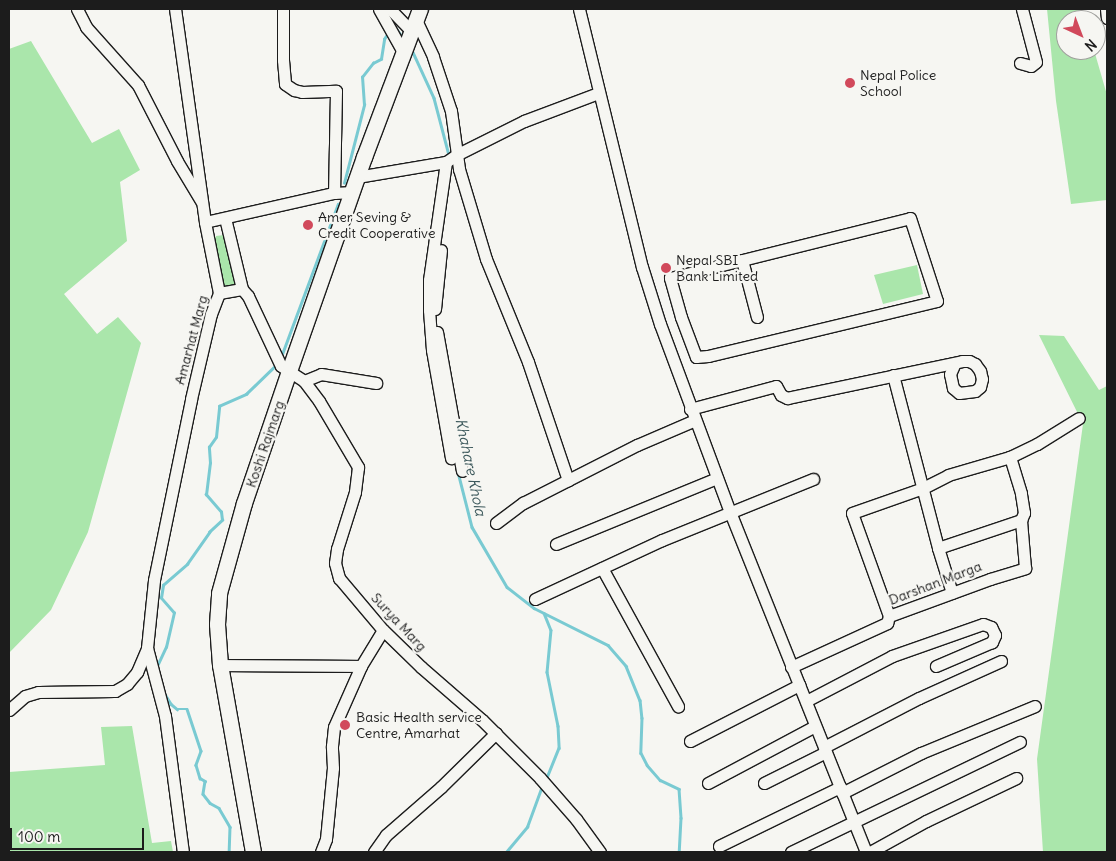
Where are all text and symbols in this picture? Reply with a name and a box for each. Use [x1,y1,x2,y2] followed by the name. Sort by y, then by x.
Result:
[1056,10,1106,60] north arrow
[1081,35,1100,55] text: N
[860,67,936,100] place label: Nepal Police School
[844,77,856,89] marker: Nepal Police School
[318,209,435,242] place label: Amer Seving & Credit Cooperative
[302,219,314,231] marker: Amer Seving & Credit Cooperative
[676,252,758,284] place label: Nepal SBI Bank Limited
[660,262,672,274] marker: Nepal SBI Bank Limited
[171,294,211,386] street label: Amarhat Marg
[242,398,288,490] street label: Koshi Rajmarg
[452,417,490,517] water label: Khahare Khola
[886,558,984,608] street label: Darshan Marga
[368,589,430,655] street label: Surya Marg
[356,709,482,742] place label: Basic Health service Centre, Amarhat
[338,718,352,732] marker: Basic Health service Centre, Amarhat
[12,818,146,850] scale bar
[18,827,60,846] text: 100 m

